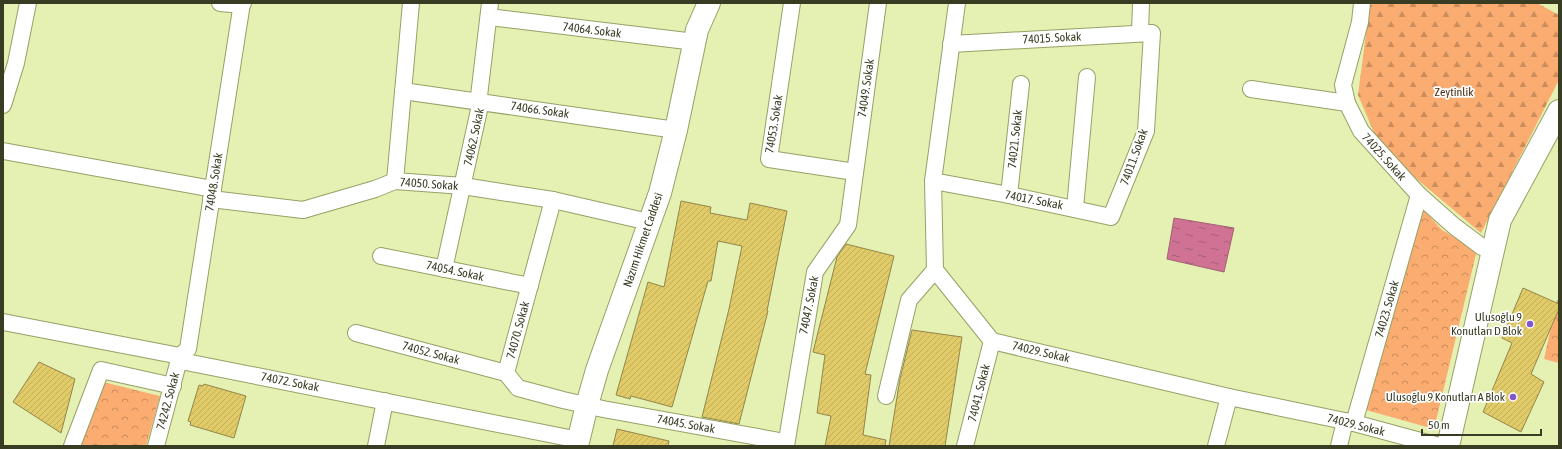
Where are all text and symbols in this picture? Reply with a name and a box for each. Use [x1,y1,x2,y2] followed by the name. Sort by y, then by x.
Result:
[562,19,623,41] street label: 74064. Sokak
[1022,29,1082,47] street label: 74015. Sokak
[855,57,877,118] street label: 74049. Sokak
[1435,85,1474,99] park label: Zeytinlik
[762,93,786,154] street label: 74053. Sokak
[510,99,571,121] street label: 74066. Sokak
[461,106,487,167] street label: 74062. Sokak
[1005,108,1025,169] street label: 74021. Sokak
[1117,126,1151,187] street label: 74011. Sokak
[1359,130,1409,184] street label: 74025. Sokak
[202,151,226,212] street label: 74048. Sokak
[399,175,460,193] street label: 74050. Sokak
[1004,188,1065,213] street label: 74017. Sokak
[620,191,666,289] street label: Nazım Hikmet Caddesi
[425,258,486,284] street label: 74054. Sokak
[797,274,822,335] street label: 74047. Sokak
[1372,278,1402,339] street label: 74023. Sokak
[504,299,533,360] street label: 74070. Sokak
[1451,310,1523,338] place label: Ulusoğlu 9 Konutları D Blok
[1525,319,1535,329] marker: Ulusoğlu 9 Konutları D Blok
[401,339,462,368] street label: 74052. Sokak
[1011,339,1072,366] street label: 74029. Sokak
[965,362,993,423] street label: 74041. Sokak
[154,370,183,431] street label: 74242. Sokak
[260,370,321,395] street label: 74072. Sokak
[1386,390,1506,404] place label: Ulusoğlu 9 Konutları A Blok
[1508,392,1518,402] marker: Ulusoğlu 9 Konutları A Blok
[1326,411,1387,439] street label: 74029. Sokak
[1422,411,1541,437] scale bar
[656,412,717,436] street label: 74045. Sokak
[1428,418,1450,432] text: 50 m

